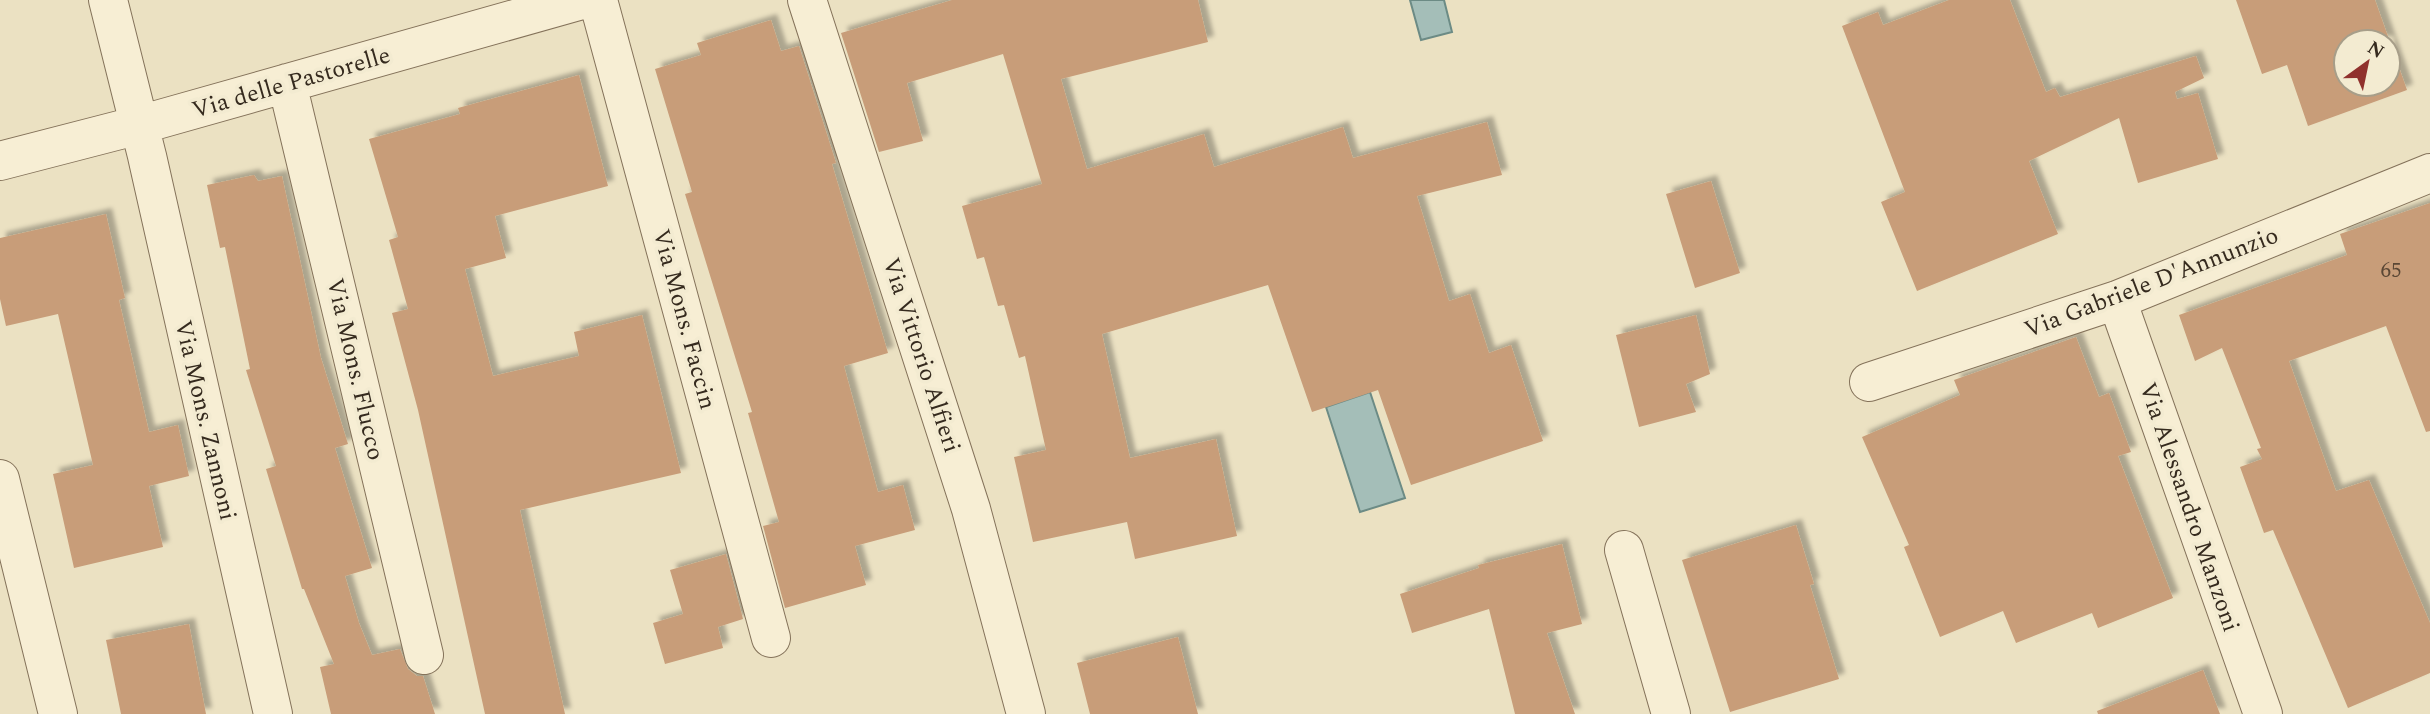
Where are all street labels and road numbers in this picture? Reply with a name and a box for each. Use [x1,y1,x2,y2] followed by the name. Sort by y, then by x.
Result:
[188,37,395,128] street label: Via delle Pastorelle
[2019,218,2284,348] street label: Via Gabriele D'Annunzio
[643,225,725,414] street label: Via Mons. Faccin
[872,253,970,458] street label: Via Vittorio Alfieri
[317,275,393,464] street label: Via Mons. Flucco
[164,317,246,524] street label: Via Mons. Zannoni
[2129,378,2249,637] street label: Via Alessandro Manzoni

